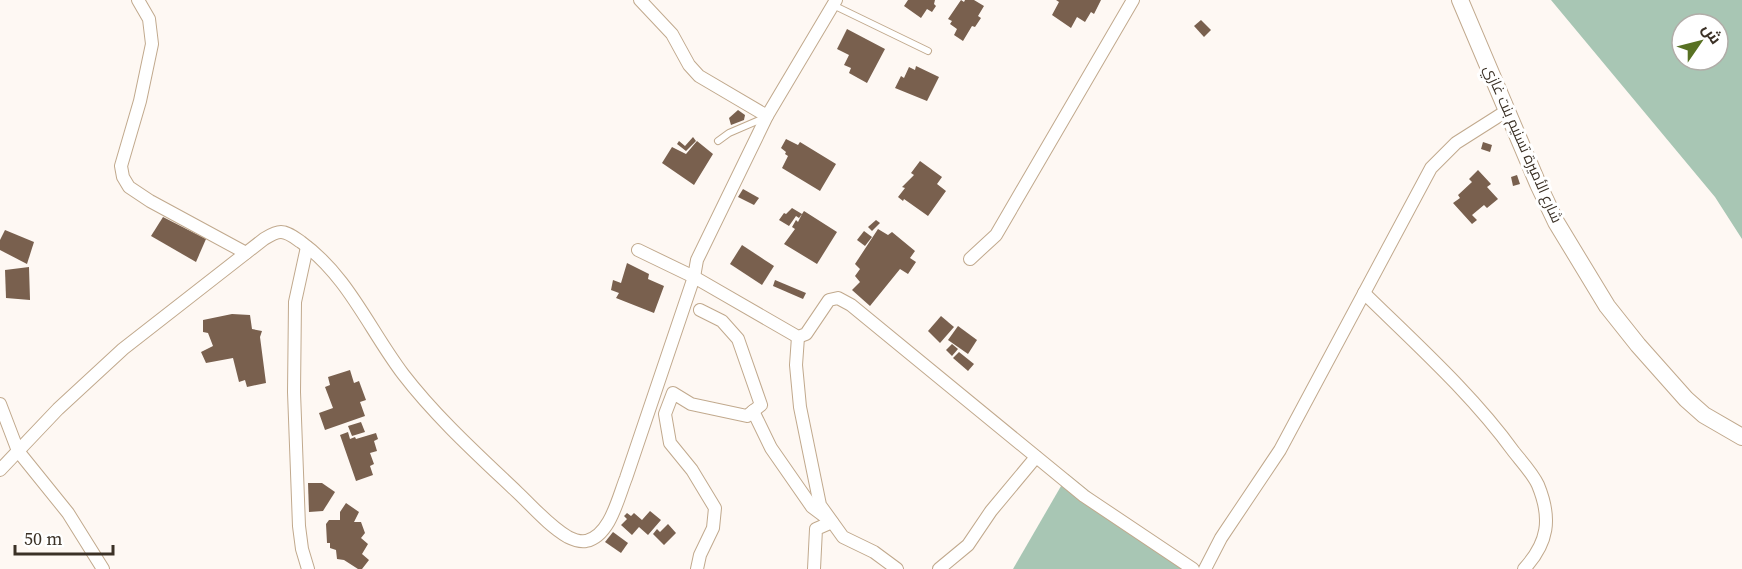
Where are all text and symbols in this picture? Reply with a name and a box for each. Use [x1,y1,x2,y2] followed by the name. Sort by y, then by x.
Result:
[1670,12,1730,72] north arrow
[1697,19,1727,48] text: ش
[1477,61,1568,227] street label: شارع الأميرة تسنيم بنت غازي
[15,518,112,556] scale bar
[24,526,62,551] text: 50 m

